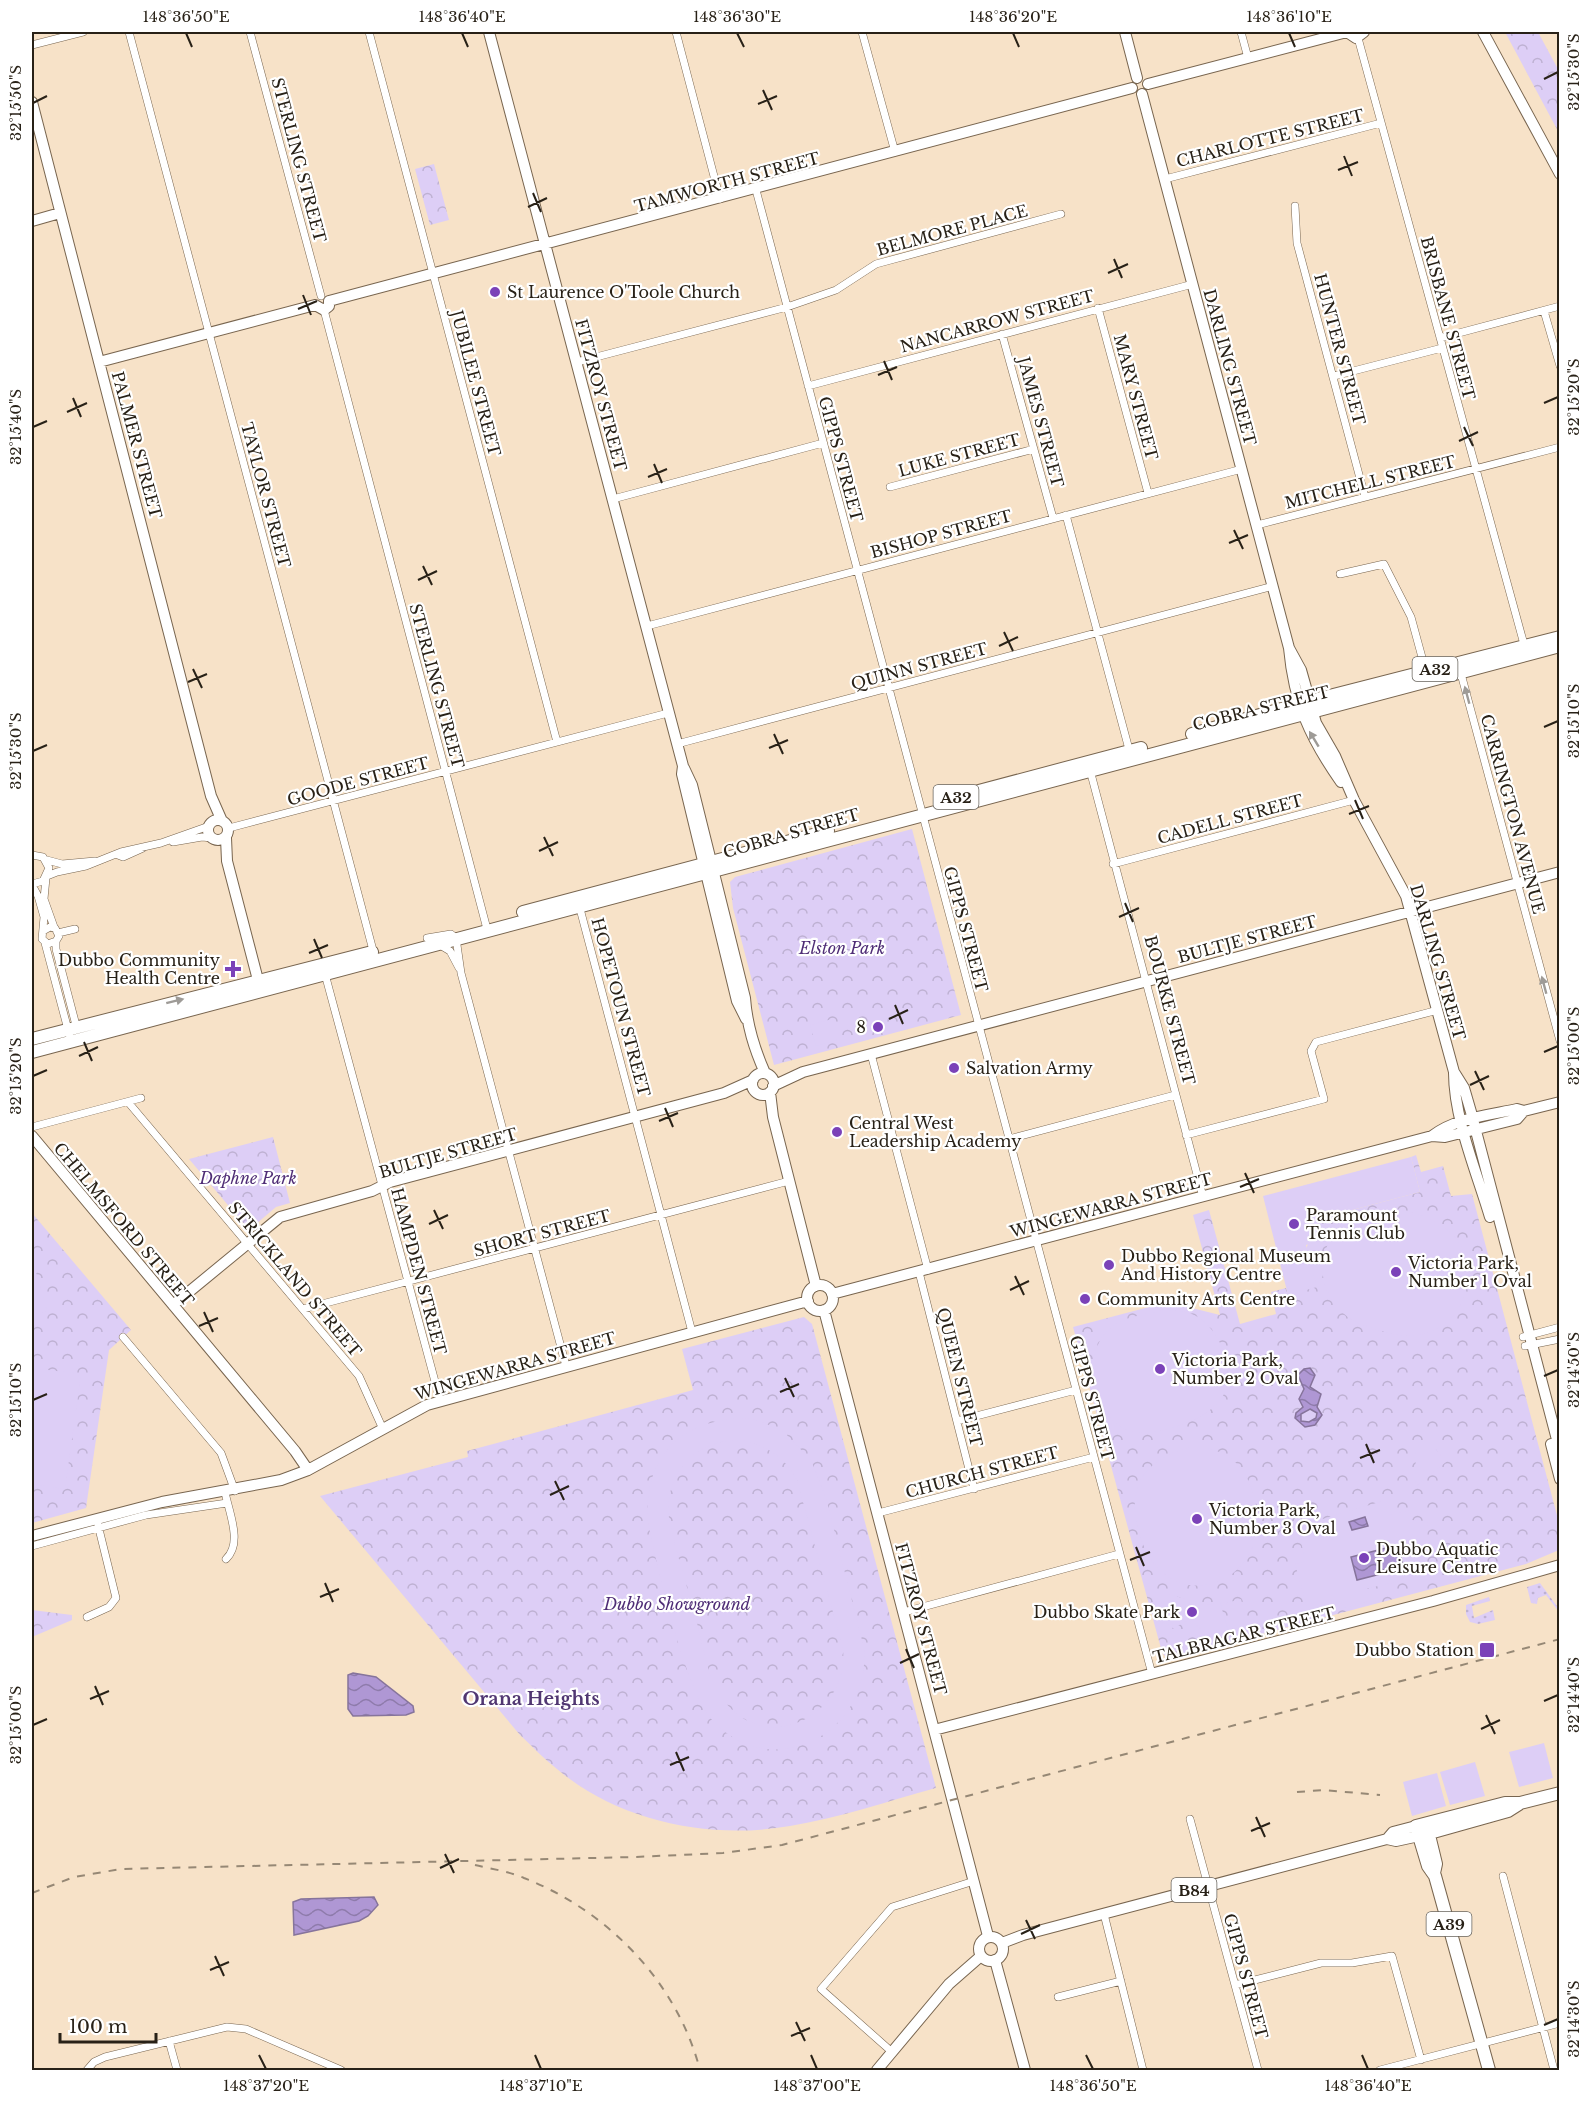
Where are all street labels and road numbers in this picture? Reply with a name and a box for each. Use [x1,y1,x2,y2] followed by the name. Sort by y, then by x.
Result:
[267,75,331,245] street label: STERLING STREET
[1174,105,1366,171] street label: CHARLOTTE STREET
[632,148,822,216] street label: TAMWORTH STREET
[874,200,1030,260] street label: BELMORE PLACE
[1417,234,1480,402] street label: BRISBANE STREET
[1310,271,1370,427] street label: HUNTER STREET
[898,285,1096,357] street label: NANCARROW STREET
[1199,287,1261,448] street label: DARLING STREET
[446,306,505,458] street label: JUBILEE STREET
[571,317,631,473] street label: FITZROY STREET
[1110,332,1162,462] street label: MARY STREET
[1013,353,1068,490] street label: JAMES STREET
[108,369,166,521] street label: PALMER STREET
[815,394,867,524] street label: GIPPS STREET
[237,420,295,570] street label: TAYLOR STREET
[896,429,1022,481] street label: LUKE STREET
[1283,451,1458,513] street label: MITCHELL STREET
[868,505,1014,562] street label: BISHOP STREET
[405,601,469,771] street label: STERLING STREET
[849,638,990,694] street label: QUINN STREET
[1412,657,1458,681] road number: A32
[1190,681,1332,735] street label: COBRA STREET
[1477,712,1549,916] street label: CARRINGTON AVENUE
[285,752,431,810] street label: GOODE STREET
[934,785,978,809] road number: A32
[1155,790,1305,848] street label: CADELL STREET
[721,804,861,862] street label: COBRA STREET
[940,864,992,994] street label: GIPPS STREET
[1406,882,1470,1042] street label: DARLING STREET
[1175,911,1319,967] street label: BULTJE STREET
[587,915,655,1099] street label: HOPETOUN STREET
[1140,933,1200,1087] street label: BOURKE STREET
[377,1124,520,1182] street label: BULTJE STREET
[50,1138,198,1310] street label: CHELMSFORD STREET
[1007,1168,1214,1242] street label: WINGEWARRA STREET
[387,1185,451,1357] street label: HAMPDEN STREET
[224,1197,366,1361] street label: STRICKLAND STREET
[471,1205,613,1261] street label: SHORT STREET
[933,1305,987,1449] street label: QUEEN STREET
[411,1328,618,1405] street label: WINGEWARRA STREET
[1066,1333,1118,1463] street label: GIPPS STREET
[903,1442,1061,1502] street label: CHURCH STREET
[891,1541,951,1697] street label: FITZROY STREET
[1151,1603,1337,1667] street label: TALBRAGAR STREET
[1172,1878,1216,1902] road number: B84
[1220,1911,1272,2041] street label: GIPPS STREET
[1426,1912,1472,1936] road number: A39

